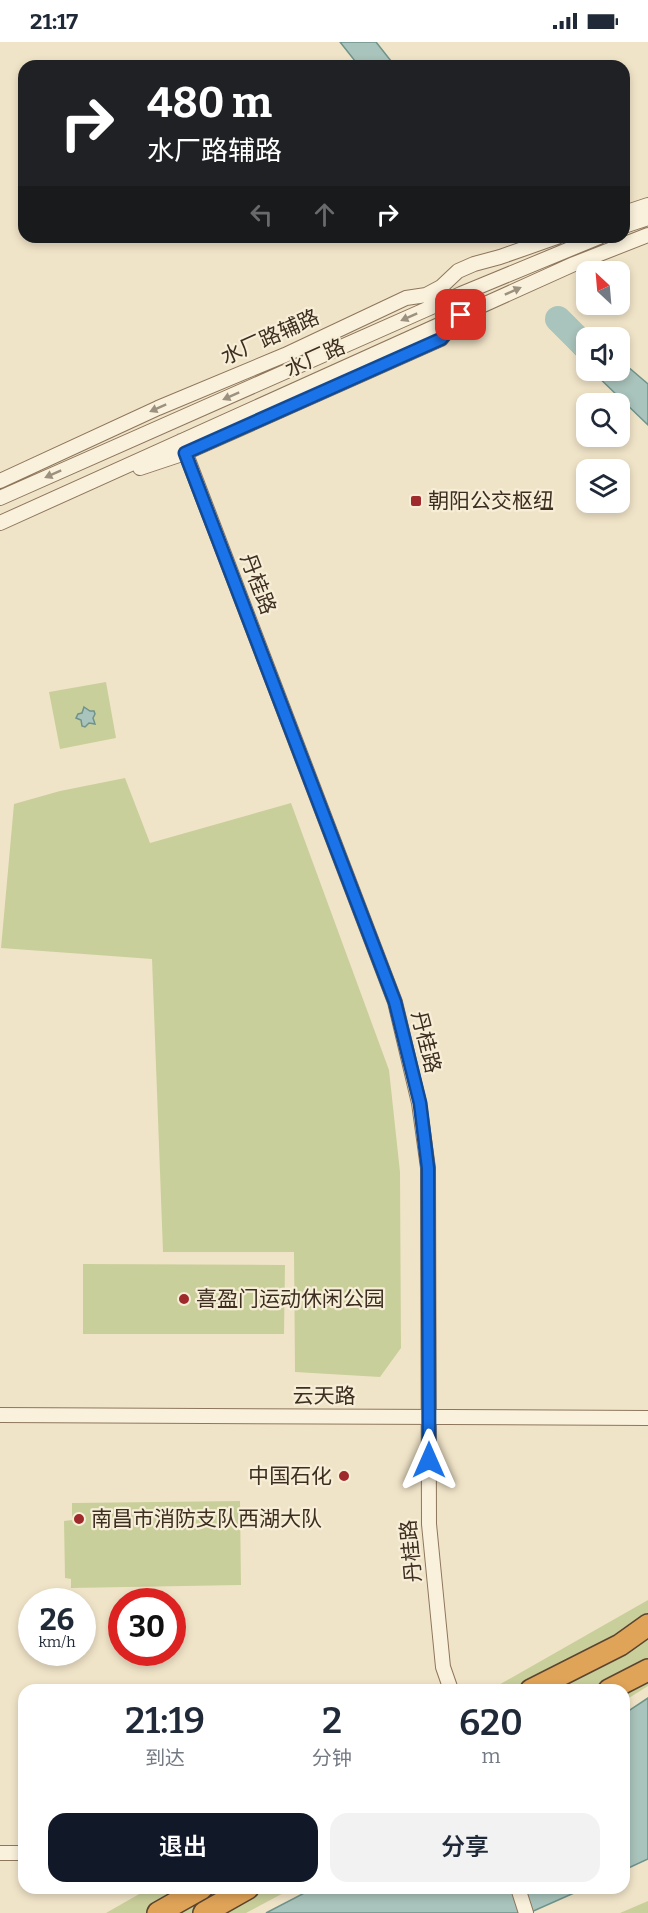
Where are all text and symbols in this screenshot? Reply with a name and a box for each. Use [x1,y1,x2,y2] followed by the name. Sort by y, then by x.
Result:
[30,8,78,35] text: 21:17
[147,78,272,128] text: 480 m
[48,84,126,162] icon: right
[147,135,282,167] text: 水厂路辅路
[245,198,278,231] icon: left
[308,198,341,231] icon: ahead
[371,198,404,231] icon: right
[576,261,630,315] north arrow
[576,261,630,513] map controls
[504,287,521,296] one-way arrow
[435,289,486,340] pin
[444,298,477,331] icon: arrive
[217,304,323,370] street label: 水厂路辅路
[400,312,418,322] one-way arrow
[576,327,630,381] button: sound
[281,334,349,382] street label: 水厂路
[222,392,240,401] one-way arrow
[576,393,630,447] button: search
[150,404,167,413] one-way arrow
[576,459,630,513] button: layers
[44,470,61,479] one-way arrow
[428,488,554,514] place label: 朝阳公交枢纽
[409,494,423,508] marker: 朝阳公交枢纽
[235,550,281,618] street label: 丹桂路
[406,1008,446,1076] street label: 丹桂路
[196,1286,385,1312] place label: 喜盈门运动休闲公园
[177,1292,191,1306] marker: 喜盈门运动休闲公园
[293,1383,356,1409] street label: 云天路
[397,1428,461,1492] position arrow
[248,1463,332,1489] place label: 中国石化
[337,1469,351,1483] marker: 中国石化
[91,1506,322,1532] place label: 南昌市消防支队西湖大队
[72,1512,86,1526] marker: 南昌市消防支队西湖大队
[395,1518,427,1584] street label: 丹桂路
[108,1588,186,1666] speed limit sign: 30
[40,1602,74,1638] text: 26
[38,1633,76,1651] text: km/h
[125,1699,205,1743] text: 21:19
[322,1699,342,1743] text: 2
[459,1701,523,1745] text: 620
[481,1744,501,1768] text: m
[145,1746,185,1770] text: 到达
[312,1746,352,1770] text: 分钟
[48,1813,318,1882] button: 退出
[330,1813,600,1882] button: 分享

